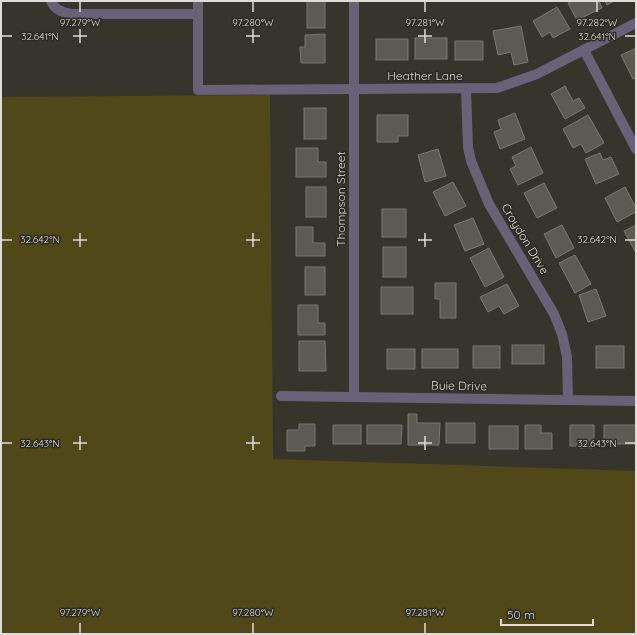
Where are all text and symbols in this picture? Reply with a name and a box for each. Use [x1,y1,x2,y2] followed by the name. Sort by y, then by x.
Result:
[60,16,101,29] text: 97.279°W
[232,16,274,29] text: 97.280°W
[405,16,445,29] text: 97.281°W
[576,16,618,29] text: 97.282°W
[21,30,59,43] text: 32.641°N
[578,30,616,43] text: 32.641°N
[387,68,463,83] street label: Heather Lane
[333,151,348,247] street label: Thompson Street
[498,201,553,277] street label: Croydon Drive
[20,233,60,246] text: 32.642°N
[577,233,617,246] text: 32.642°N
[431,378,487,393] street label: Buie Drive
[20,437,60,450] text: 32.643°N
[577,437,617,450] text: 32.643°N
[501,601,593,627] scale bar
[60,606,101,619] text: 97.279°W
[232,606,274,619] text: 97.280°W
[405,606,445,619] text: 97.281°W
[507,607,535,622] text: 50 m

